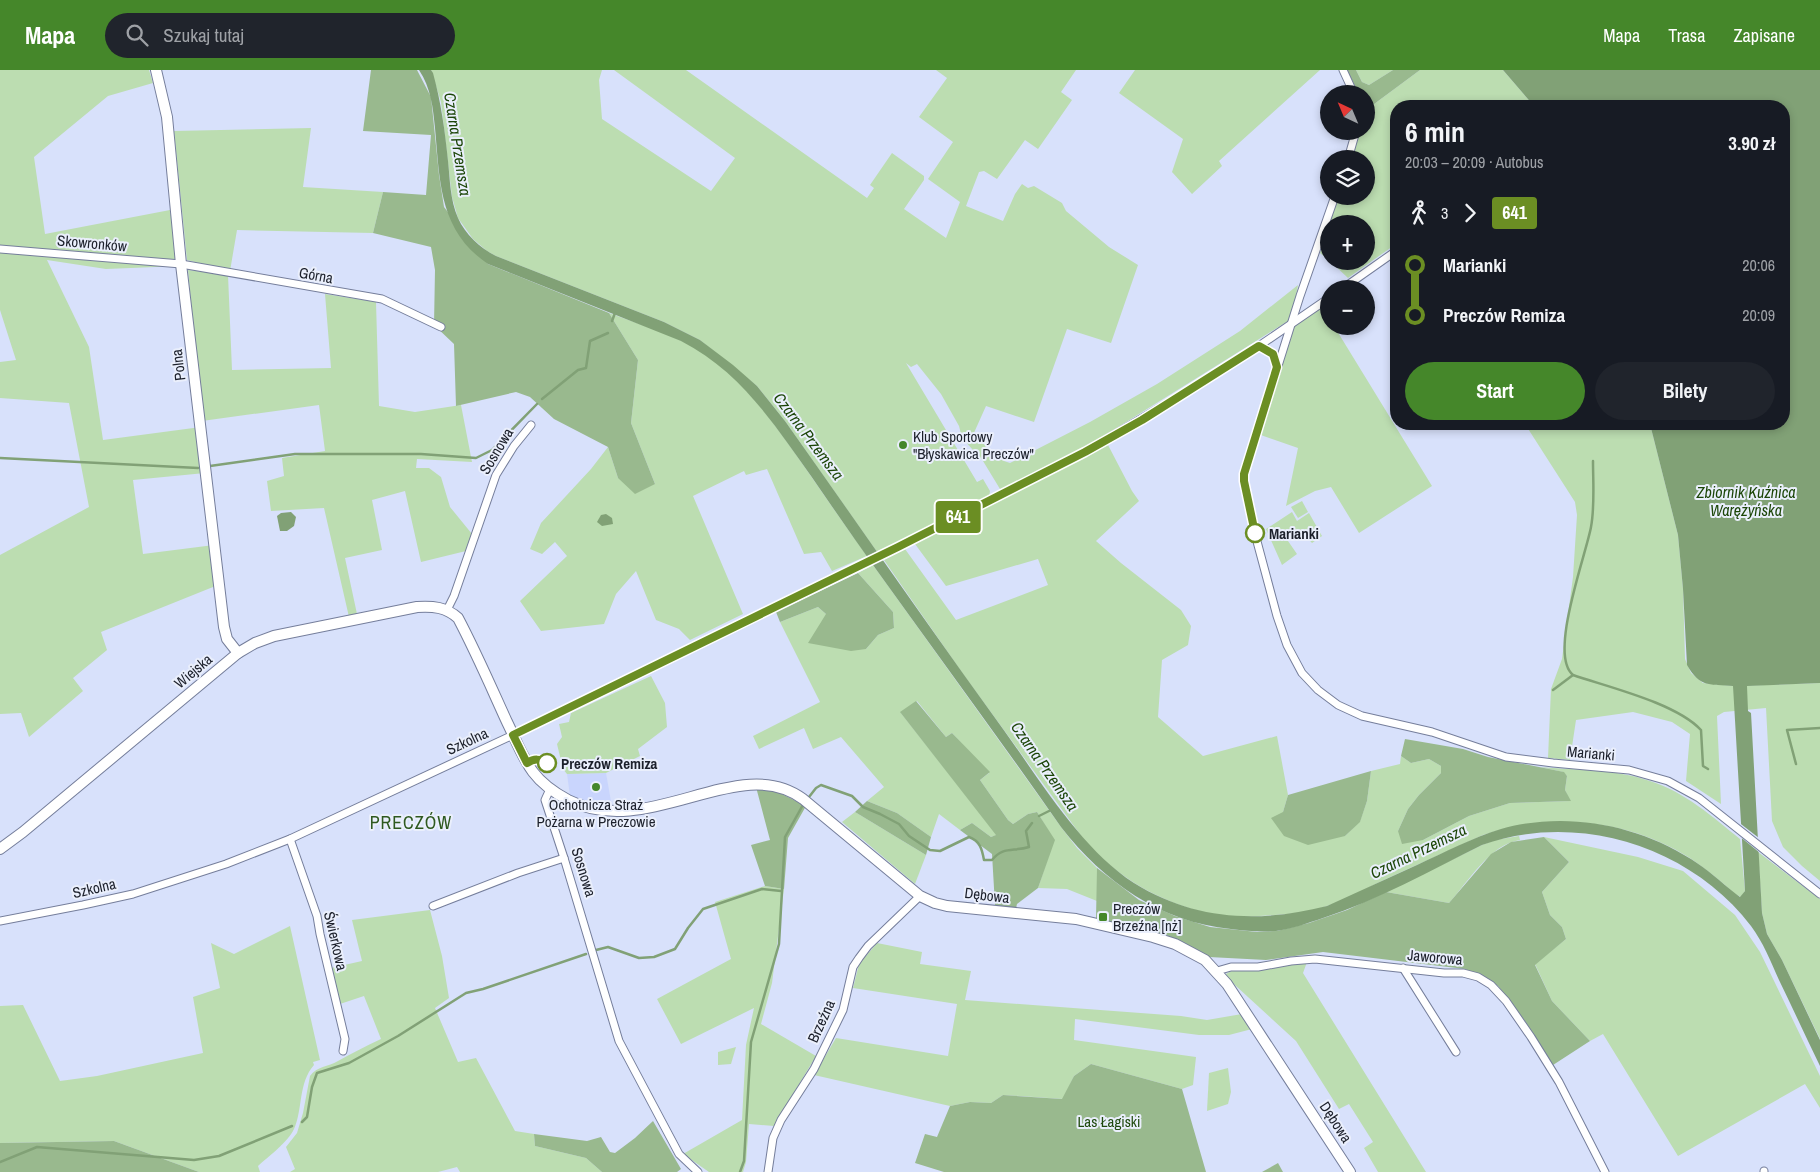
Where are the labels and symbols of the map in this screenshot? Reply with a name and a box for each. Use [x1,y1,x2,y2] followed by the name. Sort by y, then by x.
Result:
[1320,85,1375,140] north arrow
[439,91,477,197] water label: Czarna Przemsza
[56,230,128,257] street label: Skowronków
[297,262,335,288] street label: Górna
[166,348,190,382] street label: Polna
[769,388,849,484] water label: Czarna Przemsza
[474,424,518,478] street label: Sosnowa
[913,426,1034,464] place label: Klub Sportowy "Błyskawica Preczów"
[897,439,909,451] marker: Klub Sportowy "Błyskawica Preczów"
[1695,481,1796,521] water label: Zbiornik Kuźnica Warężyńska
[929,501,987,533] line badge: 641
[1245,523,1265,543] marker: Marianki
[1269,523,1319,544] place label: Marianki
[169,649,217,693] street label: Wiejska
[1006,717,1084,815] water label: Czarna Przemsza
[443,722,491,760] street label: Szkolna
[1566,740,1616,766] street label: Marianki
[537,753,557,773] marker: Preczów Remiza
[561,753,658,774] place label: Preczów Remiza
[590,781,602,793] marker: Ochotnicza Straż Pożarna w Preczowie
[537,794,656,832] place label: Ochotnicza Straż Pożarna w Preczowie
[370,810,452,835] district label: PRECZÓW
[1366,818,1470,884] water label: Czarna Przemsza
[567,845,601,899] street label: Sosnowa
[70,873,118,903] street label: Szkolna
[963,882,1011,908] street label: Dębowa
[1113,898,1181,936] place label: Preczów Brzeźna [nż]
[319,909,353,973] street label: Świerkowa
[1097,911,1109,923] marker: Preczów Brzeźna [nż]
[1407,944,1464,970] street label: Jaworowa
[802,996,840,1046] street label: Brzeźna
[1315,1097,1357,1147] street label: Dębowa
[1078,1111,1140,1132] park label: Las Łagiski

